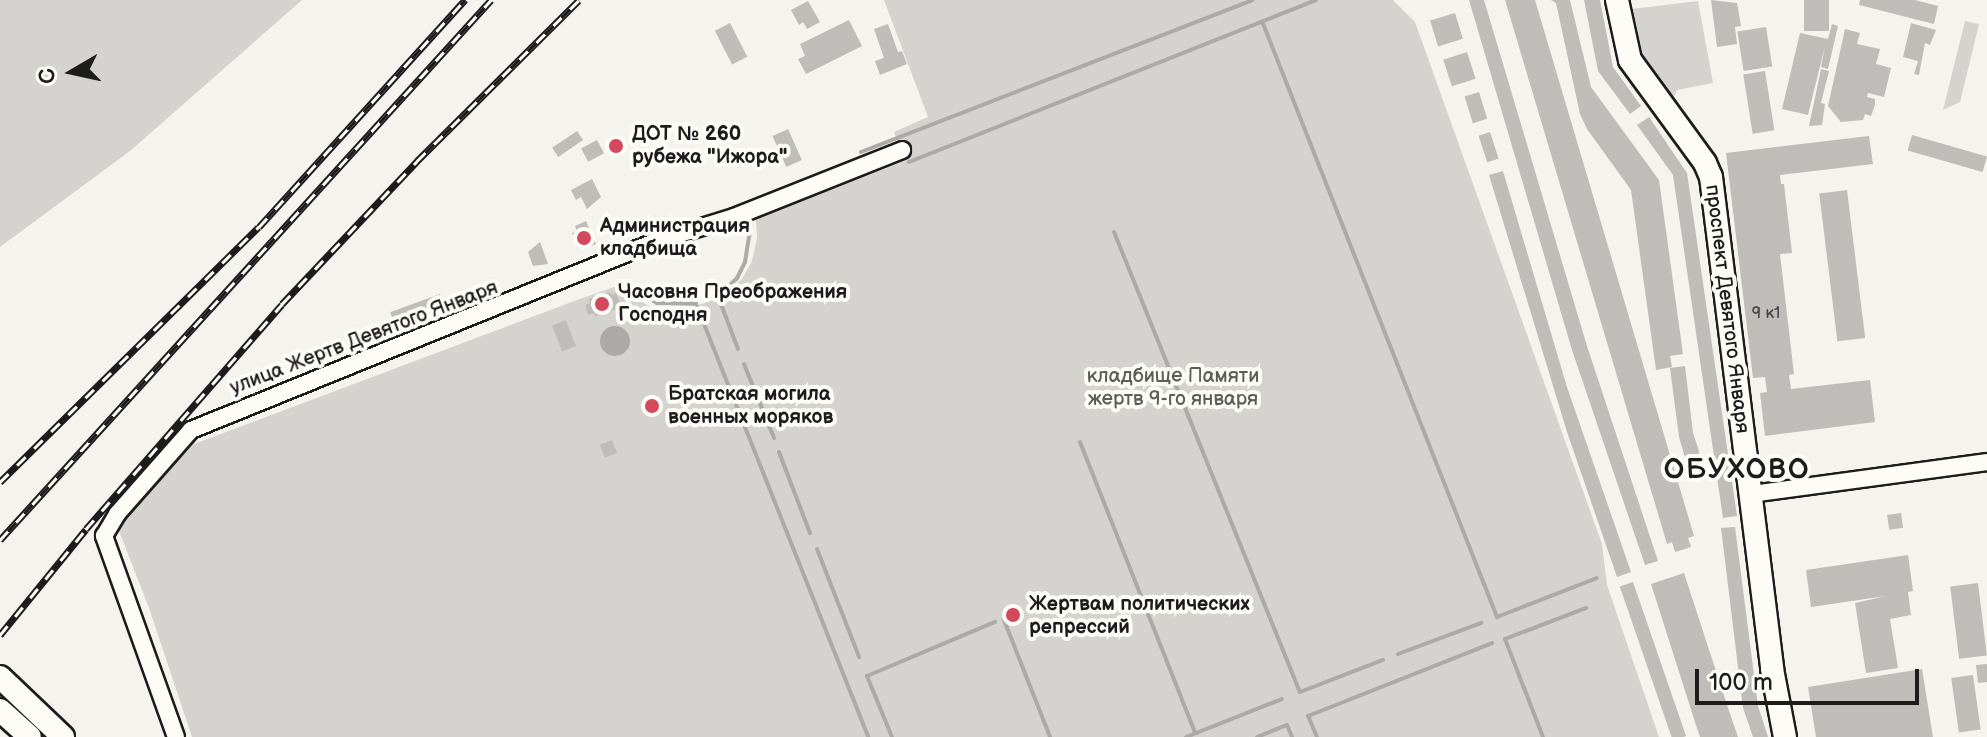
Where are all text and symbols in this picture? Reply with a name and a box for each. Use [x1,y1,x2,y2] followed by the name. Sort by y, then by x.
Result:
[32,32,112,112] north arrow
[33,66,62,86] text: С
[632,122,788,169] place label: ДОТ № 260 рубежа "Ижора"
[607,137,625,155] marker: ДОТ № 260 рубежа "Ижора"
[1700,183,1754,435] street label: проспект Девятого Января
[600,214,750,261] place label: Администрация кладбища
[575,229,593,247] marker: Администрация кладбища
[227,276,501,400] street label: улица Жертв Девятого Января
[618,280,847,327] place label: Часовня Преображения Господня
[593,295,611,313] marker: Часовня Преображения Господня
[1752,304,1780,324] house number: 9 к1
[1087,364,1259,411] park label: кладбище Памяти жертв 9-го января
[668,382,833,429] place label: Братская могила военных моряков
[643,397,661,415] marker: Братская могила военных моряков
[1664,453,1810,487] district label: ОБУХОВО
[1029,592,1249,639] place label: Жертвам политических репрессий
[1004,606,1022,624] marker: Жертвам политических репрессий
[1699,653,1923,703] scale bar
[1709,668,1773,697] text: 100 m

